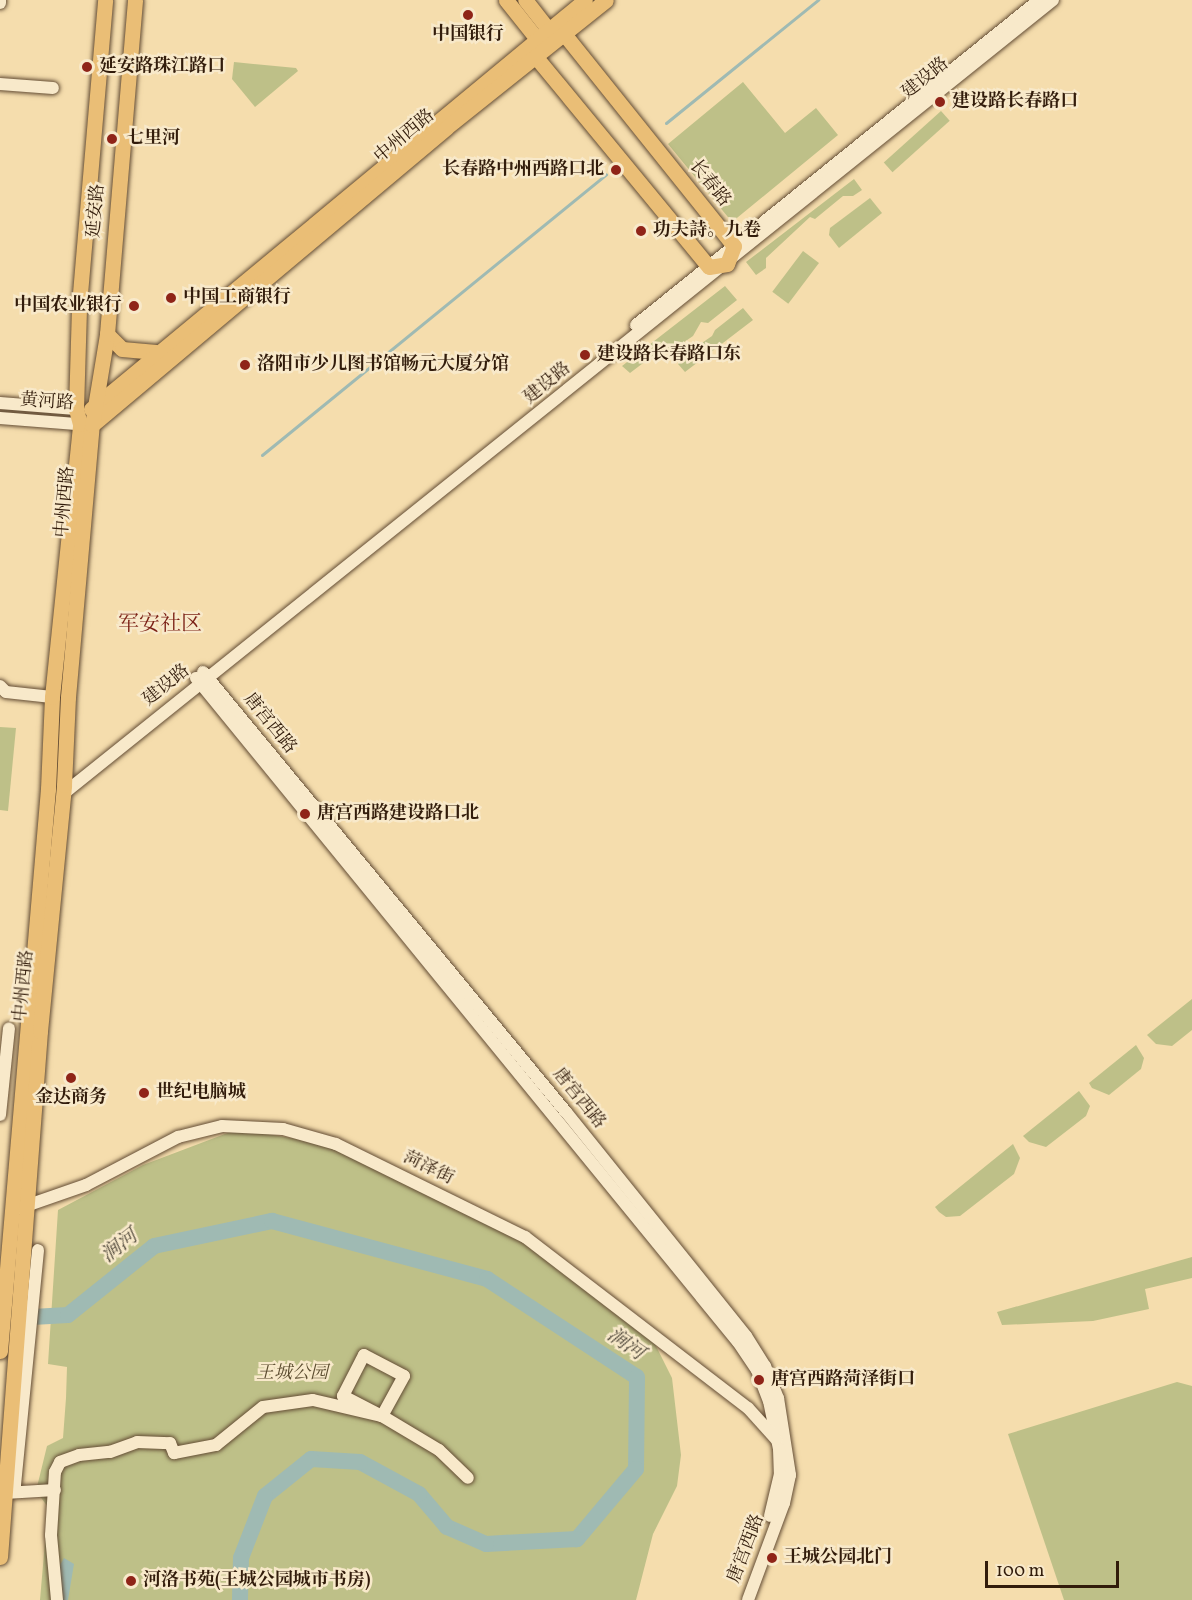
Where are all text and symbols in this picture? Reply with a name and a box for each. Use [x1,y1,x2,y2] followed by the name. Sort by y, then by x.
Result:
[461,8,475,22] marker: 中国银行
[432,24,504,46] place label: 中国银行
[898,54,954,104] street label: 建设路
[99,56,225,78] place label: 延安路珠江路口
[80,60,94,74] marker: 延安路珠江路口
[952,91,1078,113] place label: 建设路长春路口
[933,95,947,109] marker: 建设路长春路口
[370,106,440,168] street label: 中州西路
[126,128,180,150] place label: 七里河
[103,130,121,148] marker: 七里河
[684,156,734,212] street label: 长春路
[442,159,604,181] place label: 长春路中州西路口北
[609,163,623,177] marker: 长春路中州西路口北
[84,183,110,239] street label: 延安路
[653,220,761,242] place label: 功夫詩。九卷
[634,224,648,238] marker: 功夫詩。九卷
[183,287,291,309] place label: 中国工商银行
[164,291,178,305] marker: 中国工商银行
[14,295,122,317] place label: 中国农业银行
[127,299,141,313] marker: 中国农业银行
[597,344,741,366] place label: 建设路长春路口东
[578,348,592,362] marker: 建设路长春路口东
[257,354,509,376] place label: 洛阳市少儿图书馆畅元大厦分馆
[238,358,252,372] marker: 洛阳市少儿图书馆畅元大厦分馆
[520,359,576,409] street label: 建设路
[19,390,75,416] street label: 黄河路
[52,465,80,539] street label: 中州西路
[118,612,202,638] district label: 军安社区
[139,661,195,711] street label: 建设路
[238,689,300,759] street label: 唐宫西路
[317,803,479,825] place label: 唐宫西路建设路口北
[298,807,312,821] marker: 唐宫西路建设路口北
[10,949,40,1023] street label: 中州西路
[547,1064,609,1134] street label: 唐宫西路
[64,1071,78,1085] marker: 金达商务
[156,1082,246,1104] place label: 世纪电脑城
[137,1086,151,1100] marker: 世纪电脑城
[35,1087,107,1109] place label: 金达商务
[399,1147,457,1191] street label: 菏泽街
[97,1225,143,1269] water label: 涧河
[602,1324,648,1366] water label: 涧河
[256,1363,328,1385] park label: 王城公园
[771,1369,915,1391] place label: 唐宫西路菏泽街口
[752,1373,766,1387] marker: 唐宫西路菏泽街口
[724,1512,770,1586] street label: 唐宫西路
[784,1547,892,1569] place label: 王城公园北门
[988,1549,1122,1587] scale bar
[765,1551,779,1565] marker: 王城公园北门
[996,1559,1045,1584] text: 100 m
[143,1570,371,1592] place label: 河洛书苑(王城公园城市书房)
[124,1574,138,1588] marker: 河洛书苑(王城公园城市书房)

